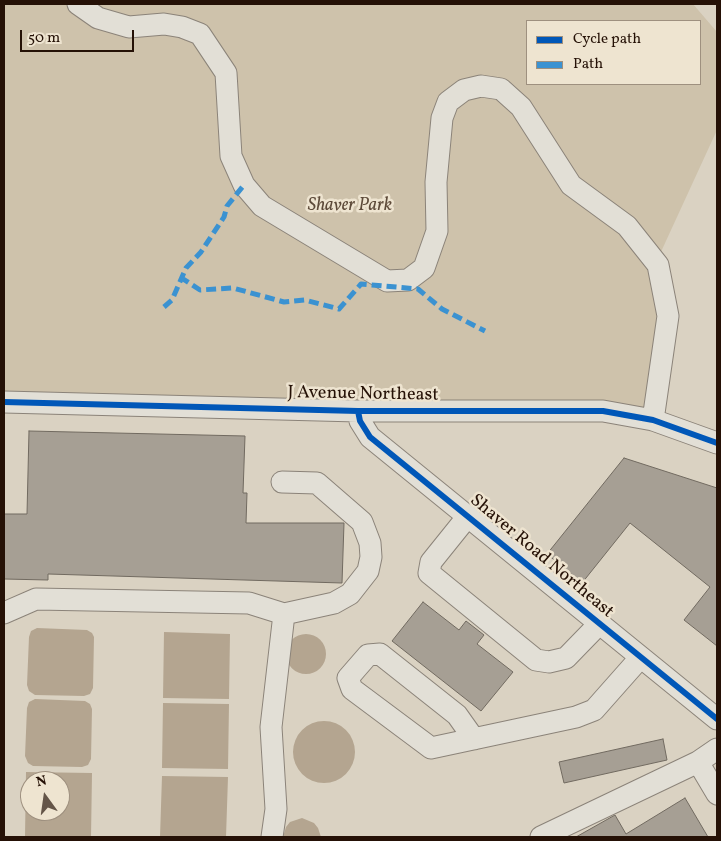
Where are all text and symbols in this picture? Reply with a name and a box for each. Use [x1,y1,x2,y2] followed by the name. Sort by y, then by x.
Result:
[22,20,136,52] scale bar
[526,20,701,85] legend
[28,28,60,49] text: 50 m
[573,29,641,50] text: Cycle path
[573,54,603,75] text: Path
[308,196,392,218] park label: Shaver Park
[287,383,439,407] street label: J Avenue Northeast
[465,490,617,624] street label: Shaver Road Northeast
[20,771,70,821] north arrow
[34,771,49,792] text: N

